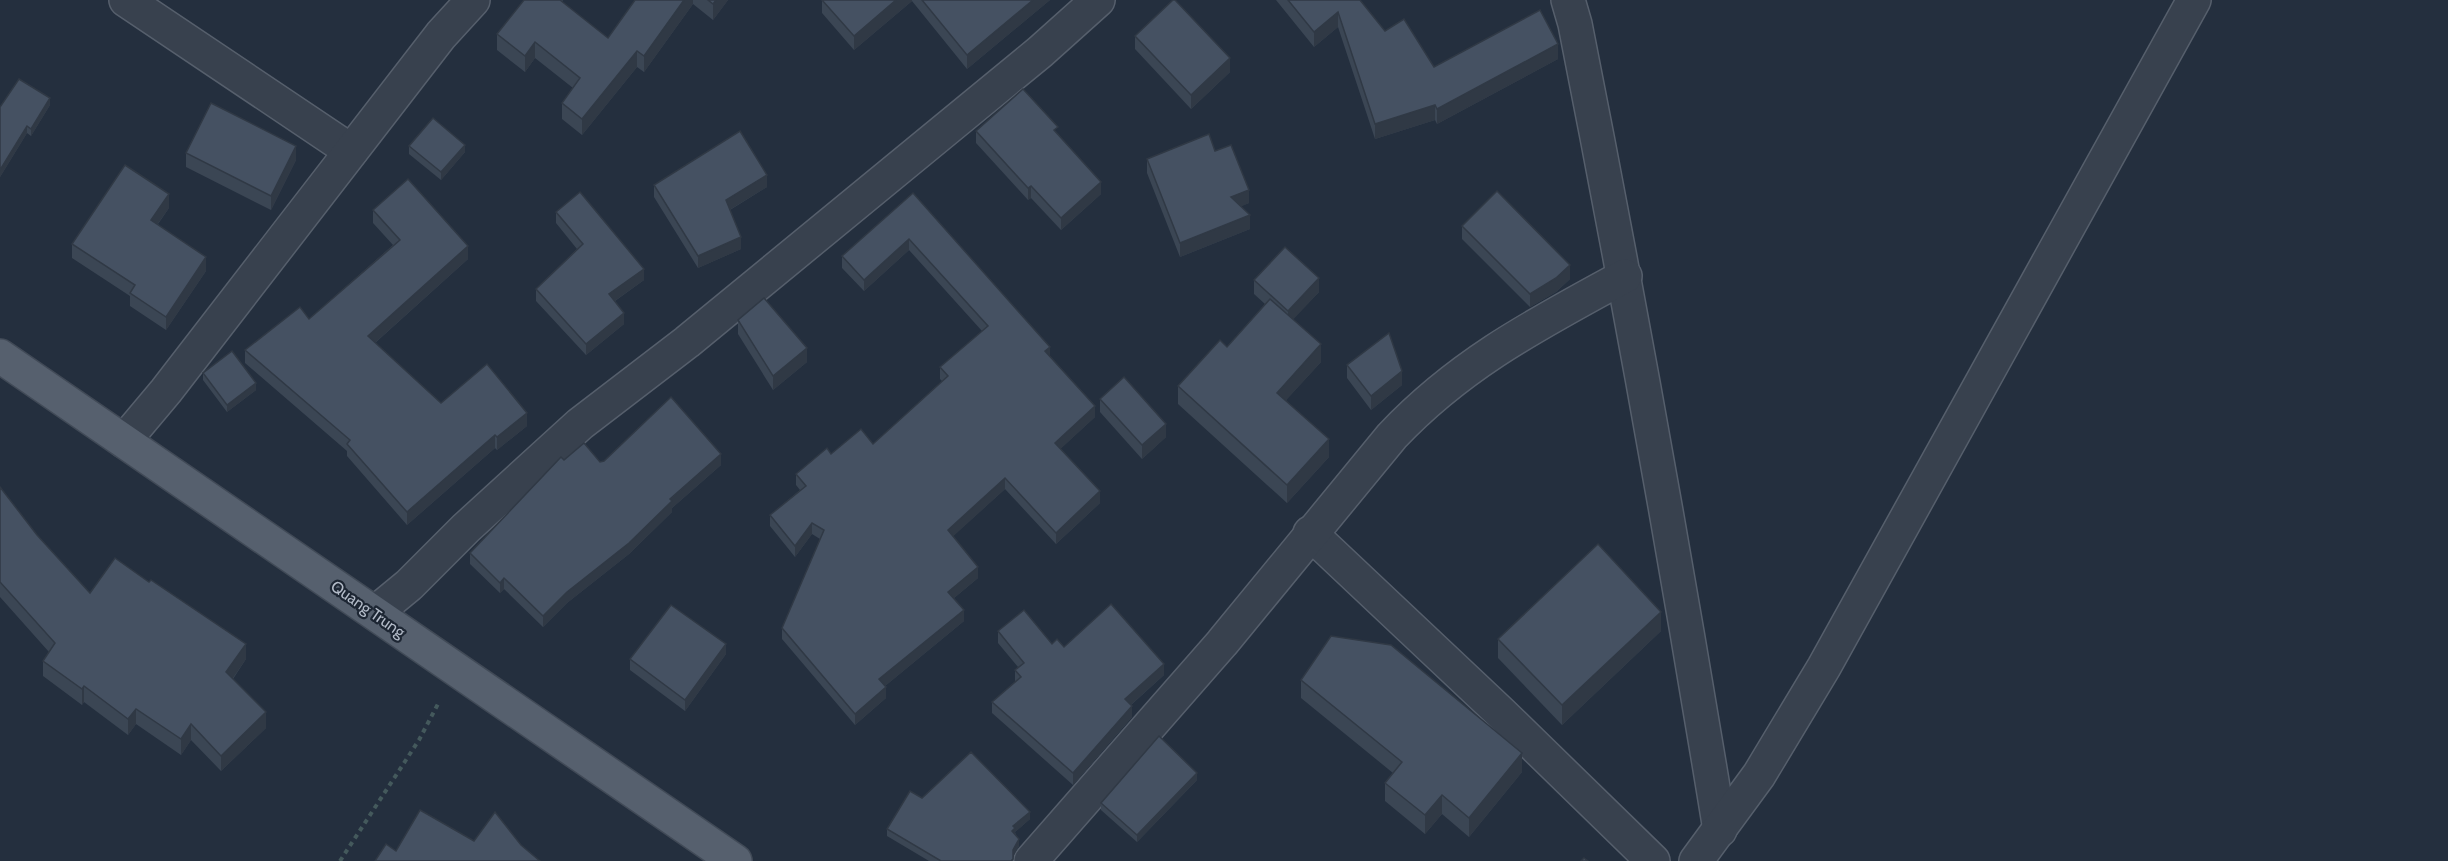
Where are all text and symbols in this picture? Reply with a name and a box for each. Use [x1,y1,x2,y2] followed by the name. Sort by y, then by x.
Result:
[327,576,410,642] street label: Quang Trung

